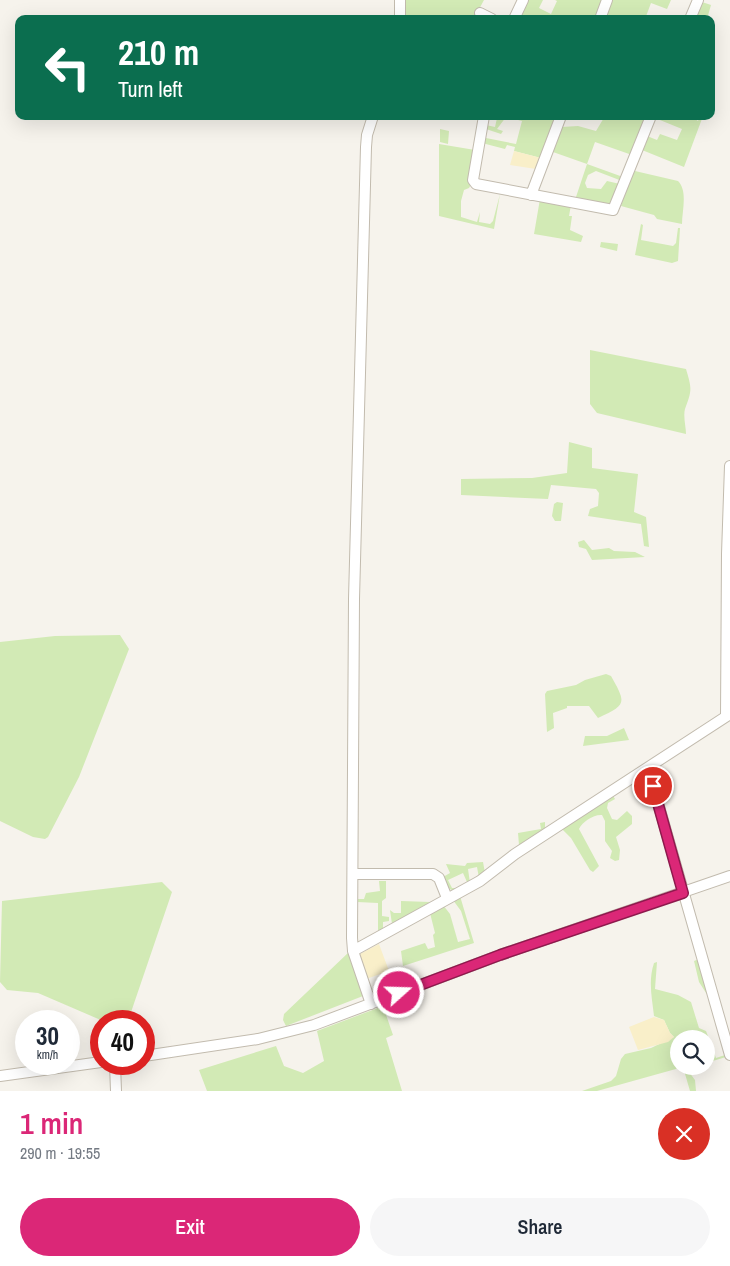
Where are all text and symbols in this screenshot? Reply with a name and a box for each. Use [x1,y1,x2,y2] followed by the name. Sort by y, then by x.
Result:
[118,29,199,76] text: 210 m
[35,35,100,100] icon: left
[118,74,183,104] text: Turn left
[632,765,674,807] pin
[639,772,667,800] icon: arrive
[372,966,424,1018] position arrow
[90,1010,155,1075] speed limit sign: 40
[36,1019,59,1053] text: 30
[670,1030,715,1075] map controls
[670,1030,715,1075] button: search
[37,1047,58,1063] text: km/h
[20,1103,83,1143] text: 1 min
[658,1108,710,1160] button: close
[20,1142,100,1164] text: 290 m · 19:55
[20,1198,360,1256] button: Exit
[370,1198,710,1256] button: Share

